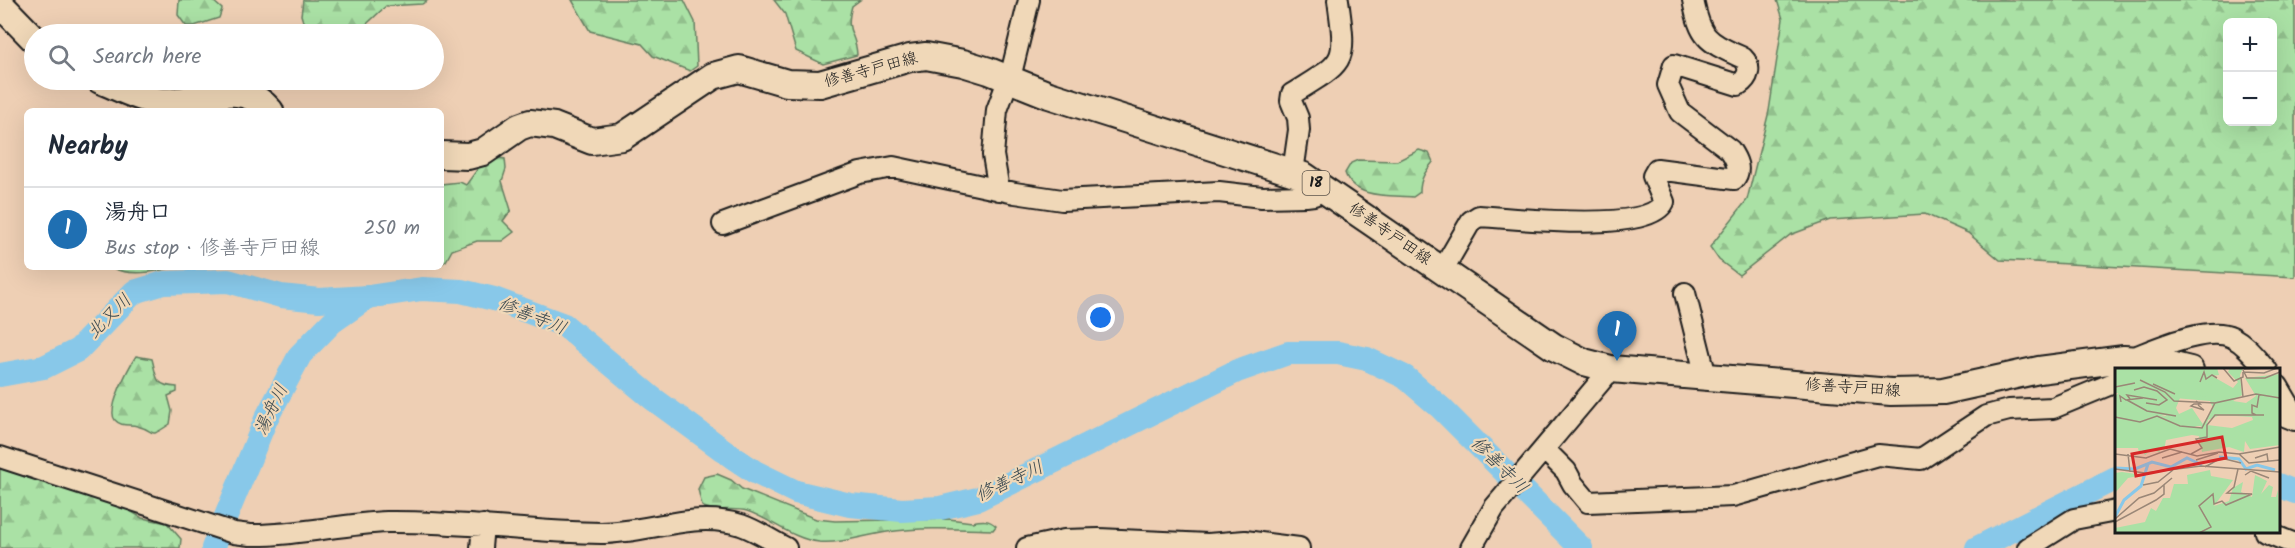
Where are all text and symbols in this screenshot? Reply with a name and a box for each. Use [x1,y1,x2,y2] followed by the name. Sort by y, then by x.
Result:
[2223,18,2277,126] map controls
[2223,18,2277,72] button: +
[24,24,444,90] search box
[93,40,201,75] text: Search here
[45,41,78,74] icon: search
[821,46,921,94] street label: 修善寺戸田線
[2223,72,2277,126] button: −
[48,126,128,168] text: Nearby
[1302,171,1330,195] road number: 18
[105,196,171,231] text: 湯舟口
[1344,196,1436,272] street label: 修善寺戸田線
[64,213,71,245] text: 1
[364,213,420,245] text: 250 m
[105,233,320,265] text: Bus stop · 修善寺戸田線
[81,288,139,346] water label: 北又川
[493,290,571,344] water label: 修善寺川
[1086,303,1115,332] your location
[1598,312,1636,361] pin: 1
[2115,368,2280,533] inset map
[1804,372,1902,404] street label: 修善寺戸田線
[247,379,297,441] water label: 湯舟川
[1463,430,1535,502] water label: 修善寺川
[971,454,1049,510] water label: 修善寺川

